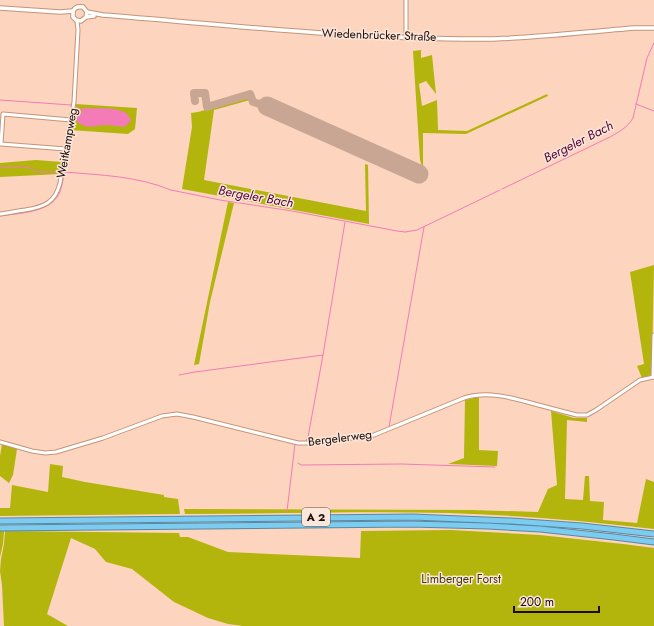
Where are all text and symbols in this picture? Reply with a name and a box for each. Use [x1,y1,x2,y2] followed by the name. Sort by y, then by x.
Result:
[321,24,437,46] street label: Wiedenbrücker Straße
[52,106,82,180] street label: Weitkampweg
[540,116,617,167] water label: Bergeler Bach
[217,181,295,213] water label: Bergeler Bach
[307,425,373,451] street label: Bergelerweg
[302,508,330,526] road number: A 2
[421,570,501,588] park label: Limberger Forst
[514,588,599,614] scale bar
[520,593,554,611] text: 200 m

